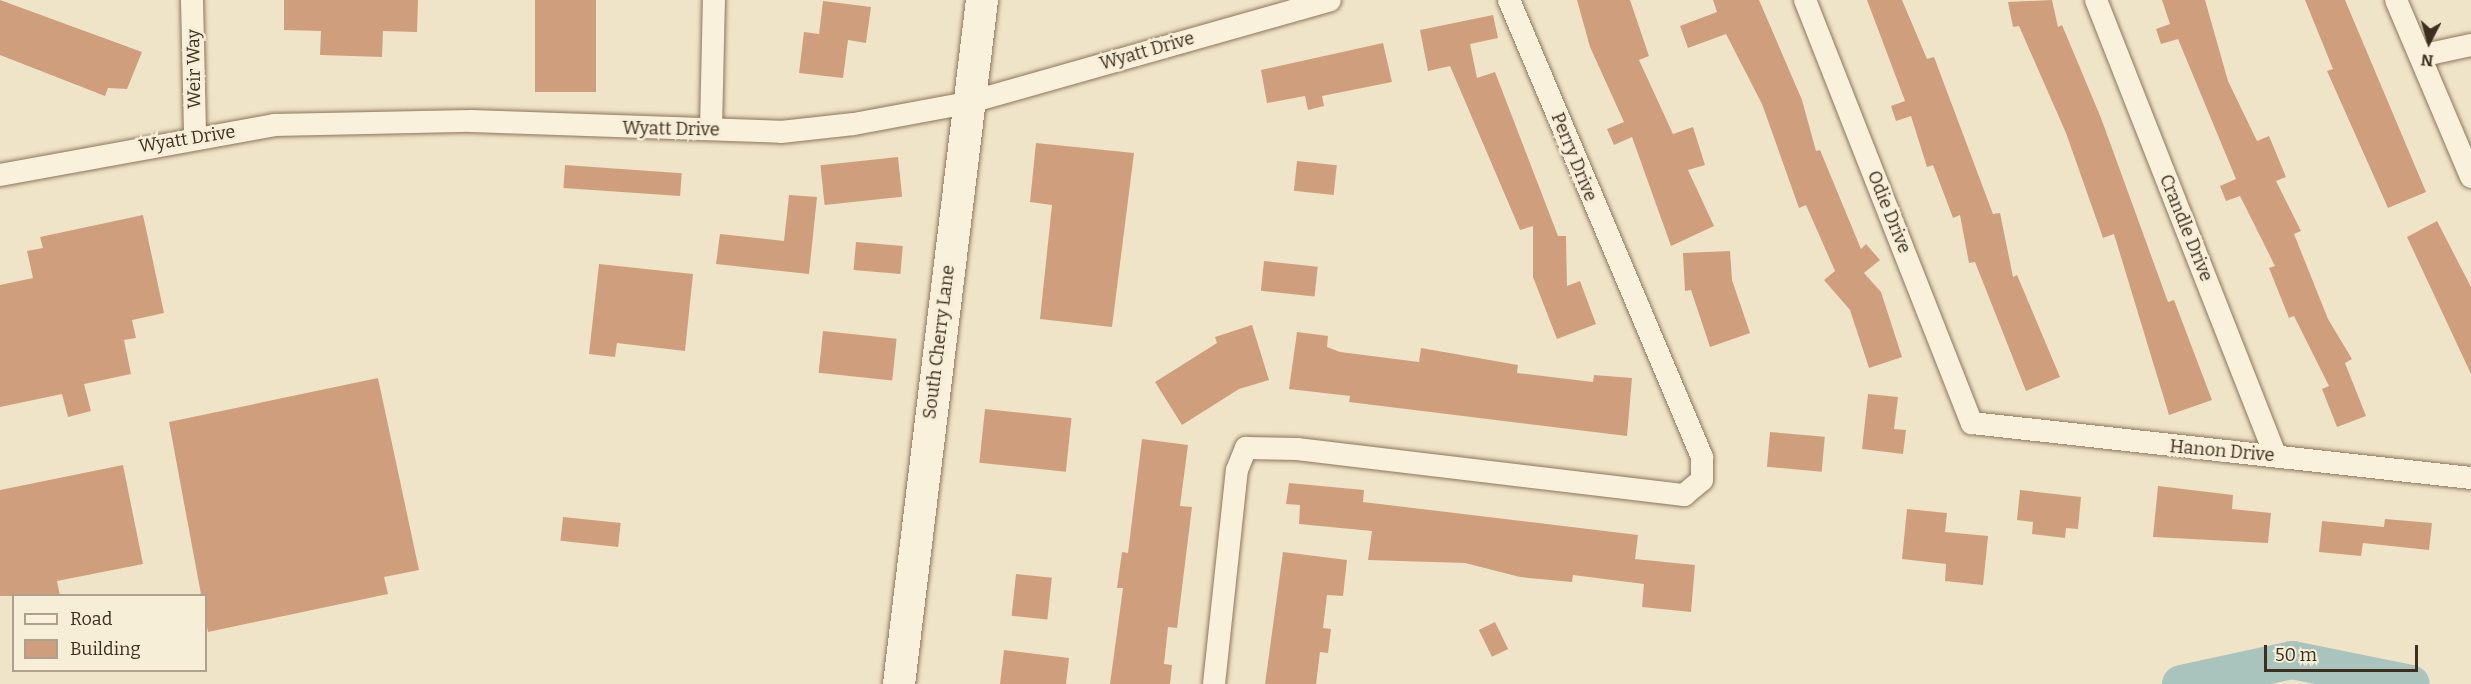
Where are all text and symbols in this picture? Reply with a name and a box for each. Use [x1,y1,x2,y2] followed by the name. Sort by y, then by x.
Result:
[2399,12,2459,72] north arrow
[1097,27,1197,75] street label: Wyatt Drive
[183,29,205,109] street label: Weir Way
[2420,50,2434,70] text: N
[1546,110,1602,204] street label: Perry Drive
[622,117,720,141] street label: Wyatt Drive
[137,121,237,157] street label: Wyatt Drive
[1863,168,1915,256] street label: Odie Drive
[2155,171,2217,285] street label: Crandle Drive
[919,264,959,420] street label: South Cherry Lane
[2169,436,2275,466] street label: Hanon Drive
[12,594,207,672] legend
[70,608,112,630] text: Road
[2267,633,2422,671] scale bar
[70,638,141,660] text: Building
[2275,644,2317,666] text: 50 m

